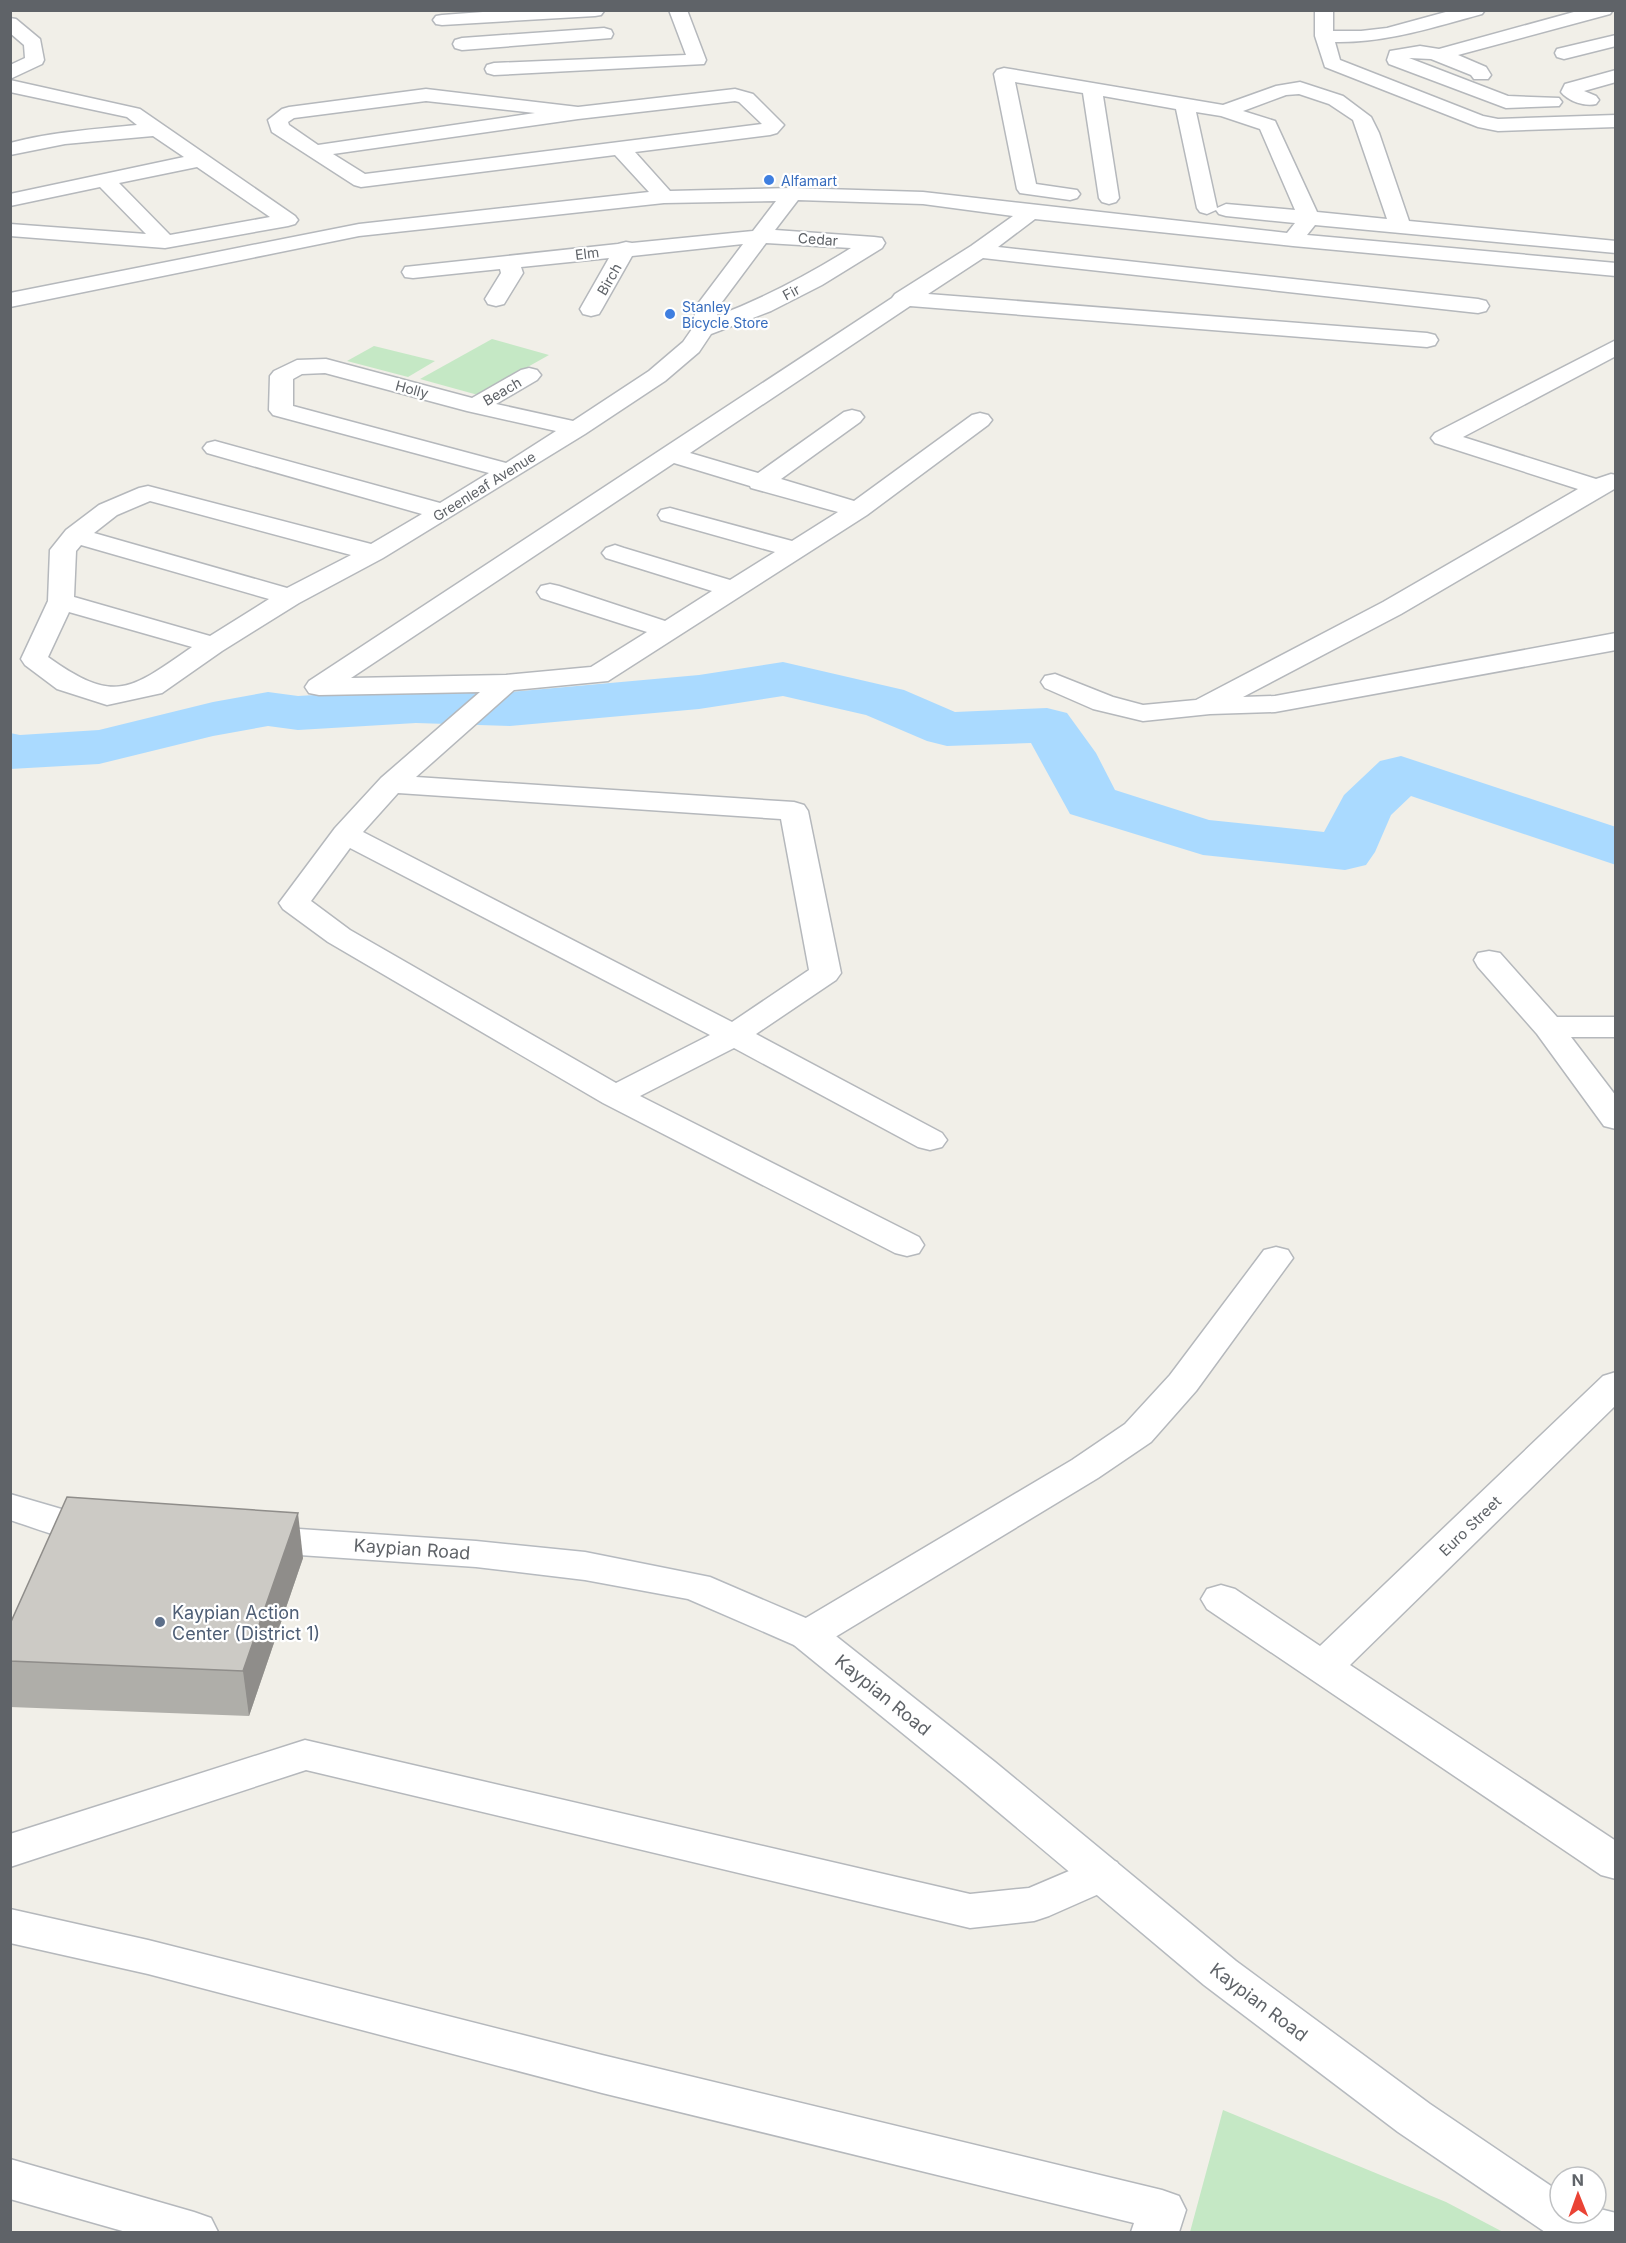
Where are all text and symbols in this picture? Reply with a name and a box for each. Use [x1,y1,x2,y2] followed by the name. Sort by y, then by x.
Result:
[781,172,837,189] place label: Alfamart
[762,173,776,187] marker: Alfamart
[797,229,839,249] street label: Cedar
[574,243,600,263] street label: Elm
[593,260,625,298] street label: Birch
[780,281,802,303] street label: Fir
[682,298,768,331] place label: Stanley Bicycle Store
[663,307,677,321] marker: Stanley Bicycle Store
[480,373,524,409] street label: Beach
[394,376,431,402] street label: Holly
[429,448,539,524] street label: Greenleaf Avenue
[1435,1492,1505,1560] street label: Euro Street
[353,1534,471,1564] street label: Kaypian Road
[172,1602,320,1644] place label: Kaypian Action Center (District 1)
[153,1615,167,1629] marker: Kaypian Action Center (District 1)
[831,1650,935,1740] street label: Kaypian Road
[1206,1959,1312,2045] street label: Kaypian Road
[1548,2165,1608,2225] north arrow
[1571,2170,1584,2190] text: N

